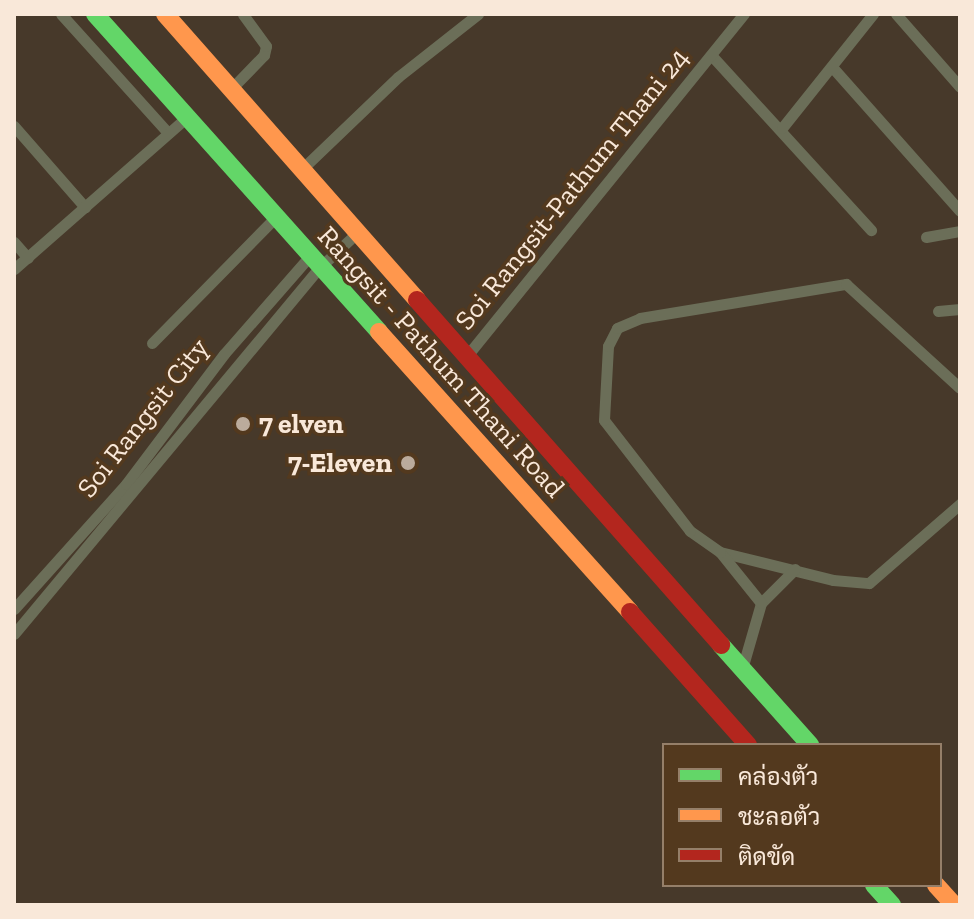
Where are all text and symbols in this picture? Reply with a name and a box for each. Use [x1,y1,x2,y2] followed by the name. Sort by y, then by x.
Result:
[448,41,696,337] street label: Soi Rangsit-Pathum Thani 24
[310,219,572,505] street label: Rangsit - Pathum Thani Road
[70,332,216,504] street label: Soi Rangsit City
[259,407,344,441] place label: 7 elven
[234,415,252,433] marker: 7 elven
[288,446,392,480] place label: 7-Eleven
[399,454,417,472] marker: 7-Eleven
[662,743,942,887] legend
[738,762,818,791] text: คล่องตัว
[738,802,820,831] text: ชะลอตัว
[738,842,795,871] text: ติดขัด

